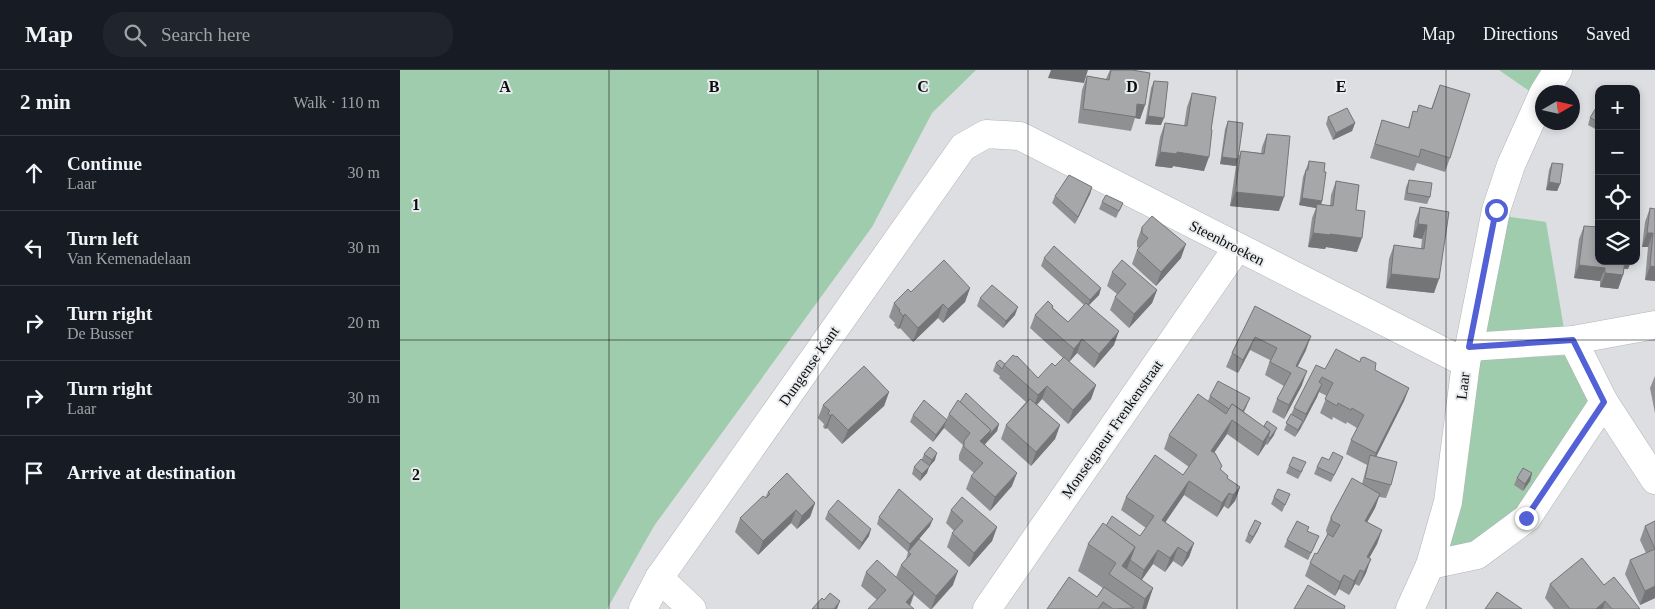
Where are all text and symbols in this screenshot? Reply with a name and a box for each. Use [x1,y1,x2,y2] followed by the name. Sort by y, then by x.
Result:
[103,12,453,57] search box
[25,21,73,47] text: Map
[121,21,149,49] icon: search
[161,24,250,45] text: Search here
[1422,24,1455,44] text: Map
[1483,24,1558,44] text: Directions
[1586,24,1630,44] text: Saved
[499,78,511,95] text: A
[709,78,720,95] text: B
[917,78,929,95] text: C
[1126,78,1138,95] text: D
[1336,78,1346,95] text: E
[1535,85,1580,130] north arrow
[1595,85,1640,265] map controls
[1595,85,1640,130] button: +
[20,90,71,114] text: 2 min
[293,94,380,111] text: Walk · 110 m
[1595,130,1640,175] button: −
[67,153,142,174] text: Continue
[20,159,48,187] icon: ahead
[348,164,380,181] text: 30 m
[67,175,96,192] text: Laar
[1595,175,1640,220] button: locate
[412,196,420,213] text: 1
[1485,199,1508,222] route start
[1187,217,1267,269] street label: Steenbroeken
[1595,220,1640,265] button: layers
[67,228,139,249] text: Turn left
[20,234,48,262] icon: left
[348,239,380,256] text: 30 m
[67,250,191,267] text: Van Kemenadelaan
[67,303,152,324] text: Turn right
[20,309,48,337] icon: right
[348,314,380,331] text: 20 m
[776,323,843,409] street label: Dungense Kant
[67,325,133,342] text: De Busser
[1058,356,1166,501] street label: Monseigneur Frenkenstraat
[1453,371,1473,401] street label: Laar
[67,378,152,399] text: Turn right
[20,384,48,412] icon: right
[348,389,380,406] text: 30 m
[67,400,96,417] text: Laar
[20,459,48,487] icon: arrive
[67,462,236,483] text: Arrive at destination
[412,466,420,483] text: 2
[1515,507,1538,530] route end

